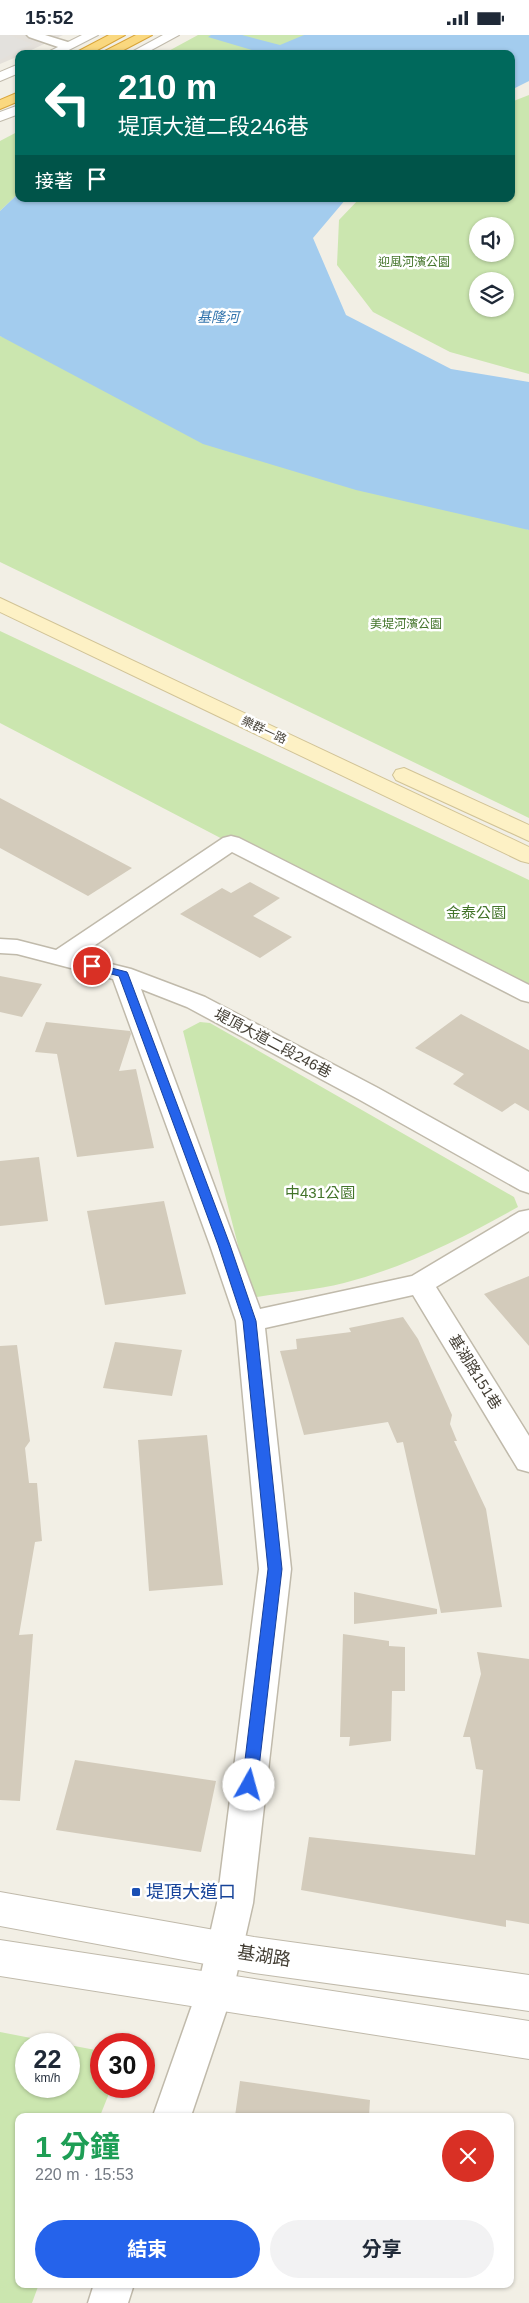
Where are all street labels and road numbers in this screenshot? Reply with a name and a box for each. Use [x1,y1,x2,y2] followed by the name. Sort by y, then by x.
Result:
[239,714,289,746] street label: 樂群一路
[212,1005,335,1081] street label: 堤頂大道二段246巷
[446,1331,505,1412] street label: 基湖路151巷
[236,1942,292,1970] street label: 基湖路

